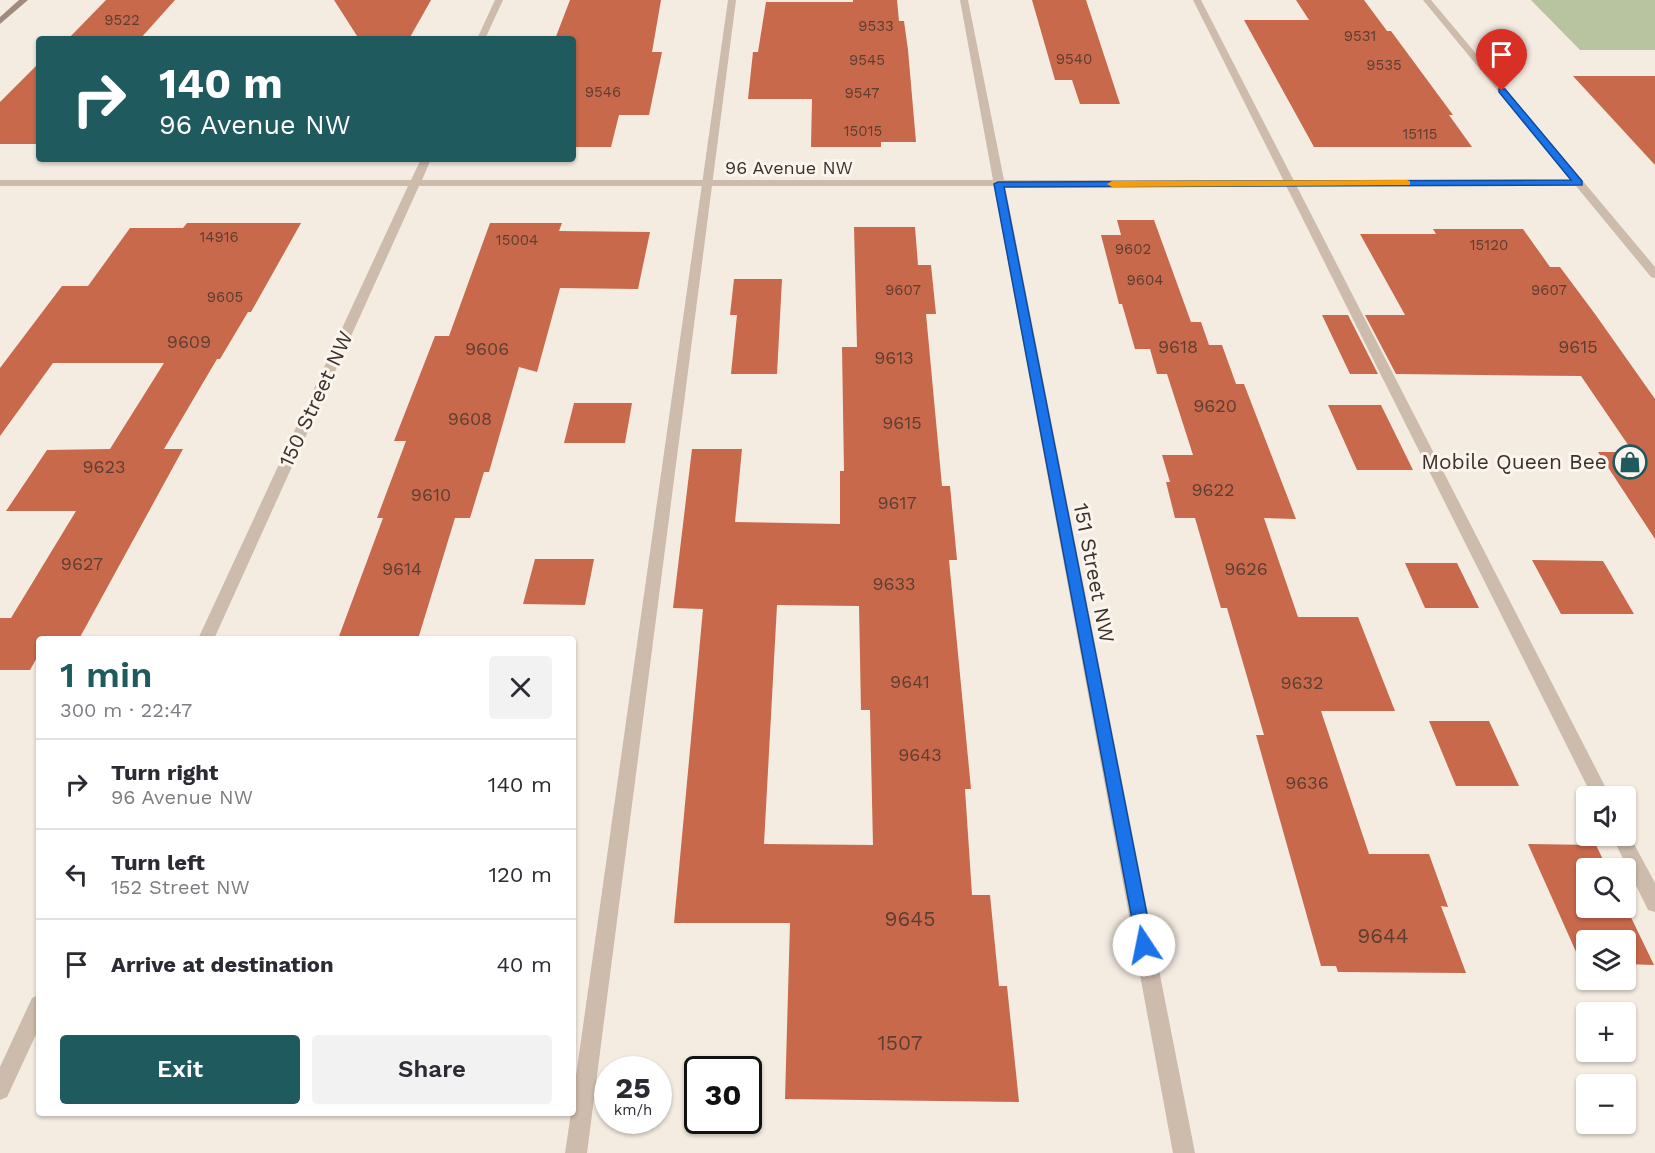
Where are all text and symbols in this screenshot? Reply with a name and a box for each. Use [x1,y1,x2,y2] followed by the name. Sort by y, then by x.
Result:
[104,11,140,29] house number: 9522
[858,17,894,35] house number: 9533
[1344,27,1376,45] house number: 9531
[1476,29,1527,91] pin
[1485,38,1518,71] icon: arrive
[1056,50,1092,68] house number: 9540
[849,51,885,69] house number: 9545
[1366,56,1402,74] house number: 9535
[159,59,283,108] text: 140 m
[60,60,138,138] icon: right
[585,83,621,101] house number: 9546
[845,84,879,102] house number: 9547
[159,109,351,141] text: 96 Avenue NW
[844,122,882,140] house number: 15015
[1402,125,1438,143] house number: 15115
[725,157,853,178] street label: 96 Avenue NW
[199,228,239,246] house number: 14916
[496,231,538,249] house number: 15004
[1470,236,1508,254] house number: 15120
[1115,240,1151,258] house number: 9602
[1127,271,1163,289] house number: 9604
[885,281,921,299] house number: 9607
[1531,281,1567,299] house number: 9607
[207,288,243,306] house number: 9605
[273,327,358,471] street label: 150 Street NW
[167,331,211,352] house number: 9609
[1158,336,1198,357] house number: 9618
[1558,336,1598,357] house number: 9615
[465,338,509,359] house number: 9606
[874,347,914,368] house number: 9613
[1193,395,1237,416] house number: 9620
[448,408,492,429] house number: 9608
[882,412,922,433] house number: 9615
[1612,444,1648,480] shop icon: Mobile Queen Bee
[1421,449,1607,474] place label: Mobile Queen Bee
[82,456,126,477] house number: 9623
[1191,479,1235,500] house number: 9622
[411,484,451,505] house number: 9610
[877,492,917,513] house number: 9617
[1069,501,1120,645] street label: 151 Street NW
[61,553,103,574] house number: 9627
[382,558,422,579] house number: 9614
[1224,558,1268,579] house number: 9626
[872,573,916,594] house number: 9633
[60,654,152,696] text: 1 min
[489,656,552,719] button: close
[890,671,930,692] house number: 9641
[1280,672,1324,693] house number: 9632
[60,698,192,722] text: 300 m · 22:47
[898,744,942,765] house number: 9643
[111,760,218,785] text: Turn right
[60,768,93,801] icon: right
[488,772,552,797] text: 140 m
[1285,772,1329,793] house number: 9636
[111,785,253,809] text: 96 Avenue NW
[1576,786,1636,1134] map controls
[1576,786,1636,846] button: sound
[111,850,205,875] text: Turn left
[60,858,93,891] icon: left
[1576,858,1636,918] button: search
[488,862,552,887] text: 120 m
[111,875,250,899] text: 152 Street NW
[885,906,935,931] house number: 9645
[1112,913,1176,977] position arrow
[1357,923,1409,948] house number: 9644
[1576,930,1636,990] button: layers
[60,948,93,981] icon: arrive
[111,952,334,977] text: Arrive at destination
[496,952,552,977] text: 40 m
[1576,1002,1636,1062] button: +
[878,1030,923,1055] house number: 1507
[60,1035,300,1104] button: Exit
[312,1035,552,1104] button: Share
[684,1056,762,1134] speed limit sign: 30
[615,1070,651,1105] text: 25
[1576,1074,1636,1134] button: −
[614,1101,652,1119] text: km/h

